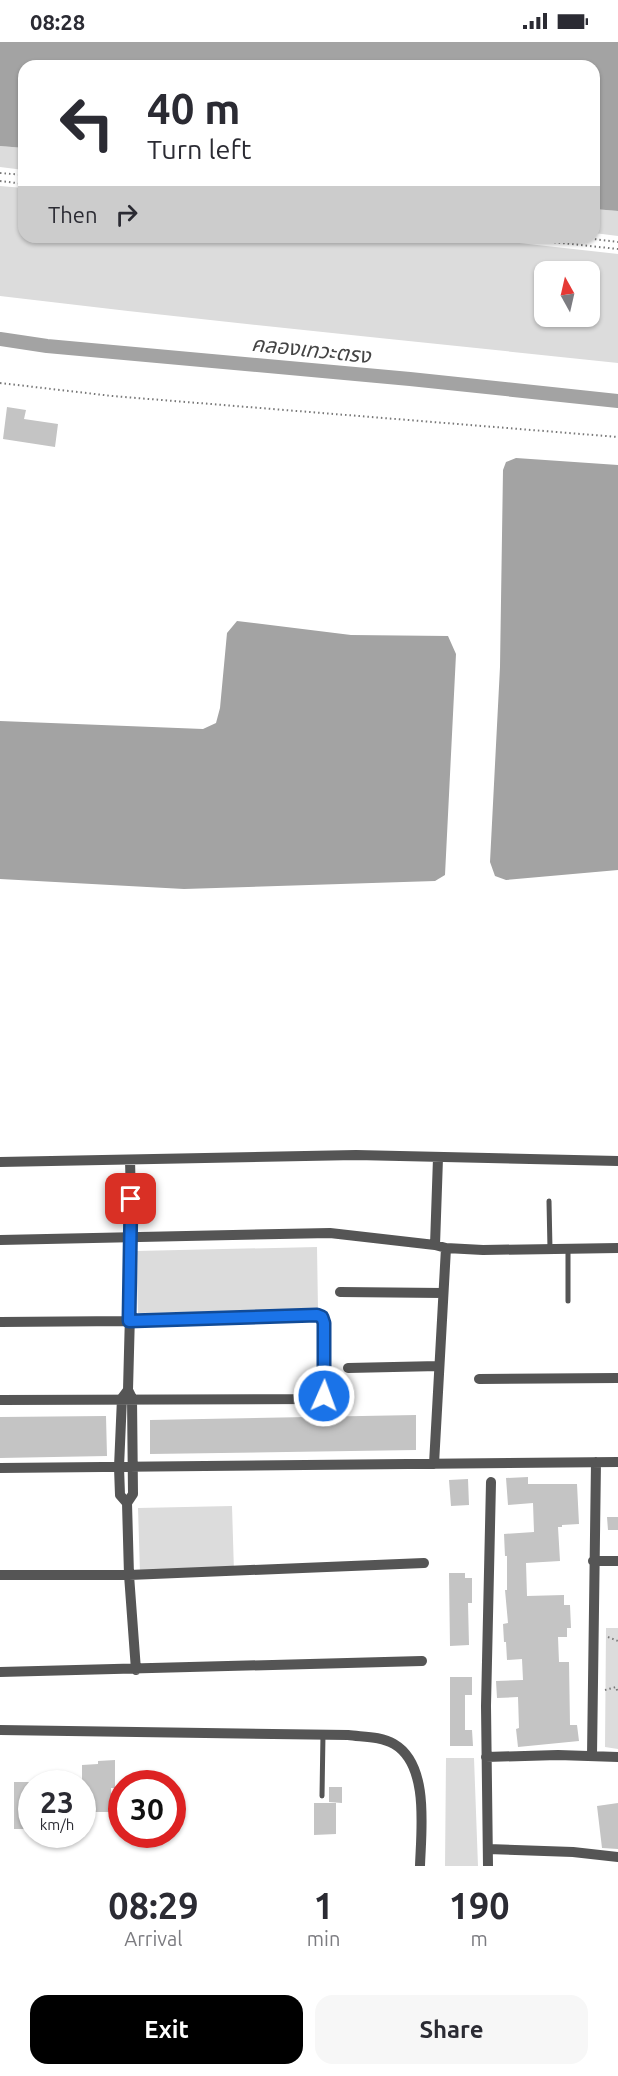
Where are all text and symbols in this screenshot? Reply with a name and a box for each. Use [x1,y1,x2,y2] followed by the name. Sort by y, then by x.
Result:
[30,9,85,34] text: 08:28
[48,84,126,162] icon: left
[147,85,241,132] text: 40 m
[147,134,251,164] text: Turn left
[110,198,143,231] icon: right
[48,202,98,227] text: Then
[534,261,600,327] north arrow
[534,261,600,327] map controls
[250,331,373,367] water label: คลองเทวะตรง
[105,1173,156,1224] pin
[114,1182,147,1215] icon: arrive
[292,1364,356,1428] position arrow
[108,1770,186,1848] speed limit sign: 30
[40,1785,74,1819] text: 23
[40,1816,74,1833] text: km/h
[108,1885,198,1926] text: 08:29
[313,1885,334,1926] text: 1
[449,1885,510,1926] text: 190
[124,1927,183,1950] text: Arrival
[307,1927,340,1950] text: min
[471,1927,488,1950] text: m
[30,1995,303,2064] button: Exit
[315,1995,588,2064] button: Share

